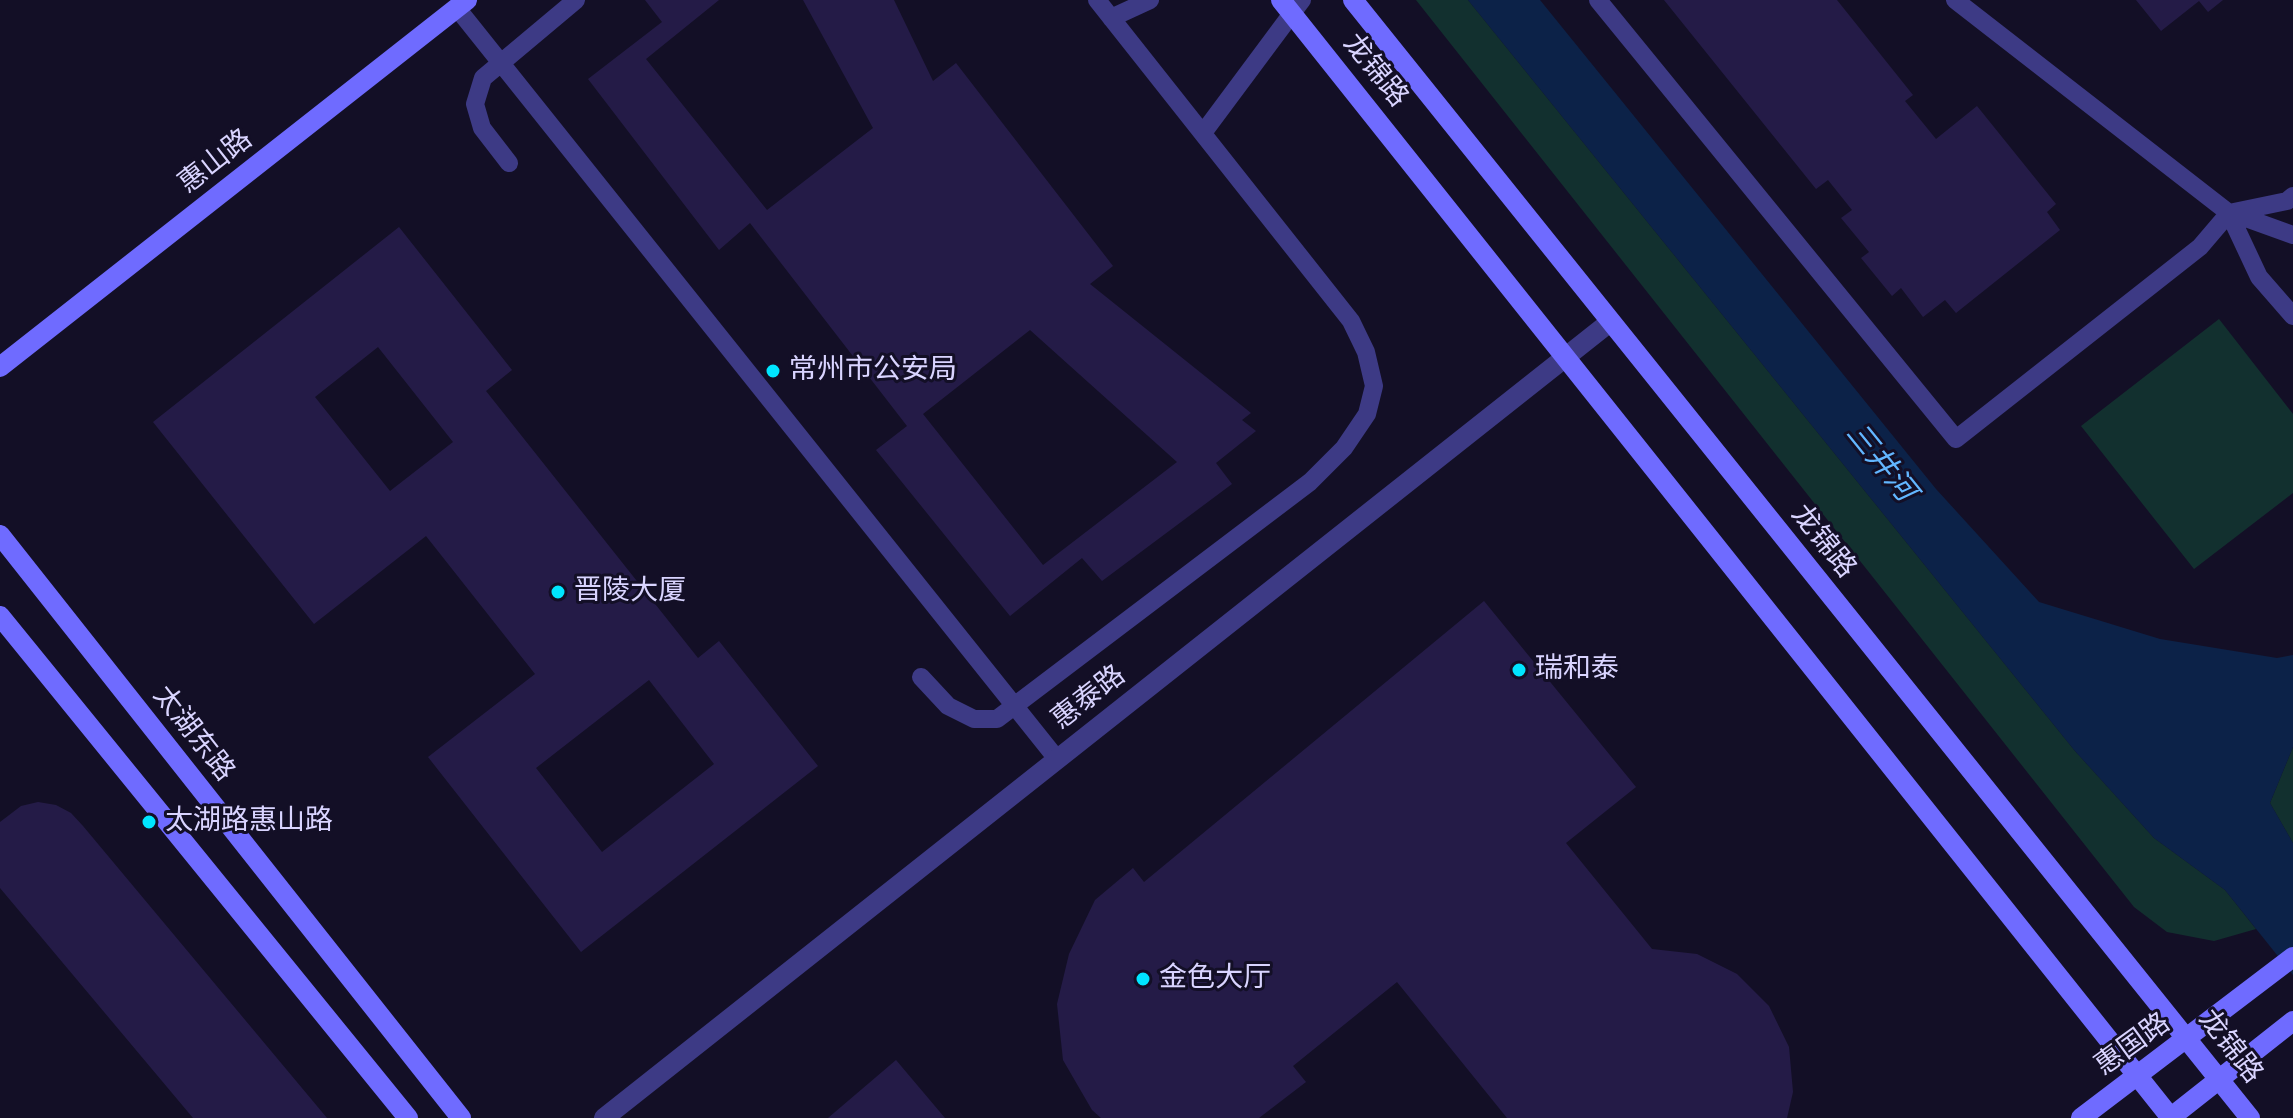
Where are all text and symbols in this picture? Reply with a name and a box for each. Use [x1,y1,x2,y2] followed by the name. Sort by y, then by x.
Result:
[1336,28,1414,114] street label: 龙锦路
[173,123,259,201] street label: 惠山路
[789,354,957,388] place label: 常州市公安局
[764,362,782,380] marker: 常州市公安局
[1838,417,1922,509] water label: 三井河
[1784,499,1862,585] street label: 龙锦路
[574,575,686,609] place label: 晋陵大厦
[549,583,567,601] marker: 晋陵大厦
[1535,653,1619,687] place label: 瑞和泰
[1046,659,1132,737] street label: 惠泰路
[1510,661,1528,679] marker: 瑞和泰
[145,680,241,788] street label: 太湖东路
[165,805,333,839] place label: 太湖路惠山路
[140,813,158,831] marker: 太湖路惠山路
[1159,962,1271,996] place label: 金色大厅
[1134,970,1152,988] marker: 金色大厅
[2191,1004,2269,1090] street label: 龙锦路
[2089,1007,2177,1083] street label: 惠国路

